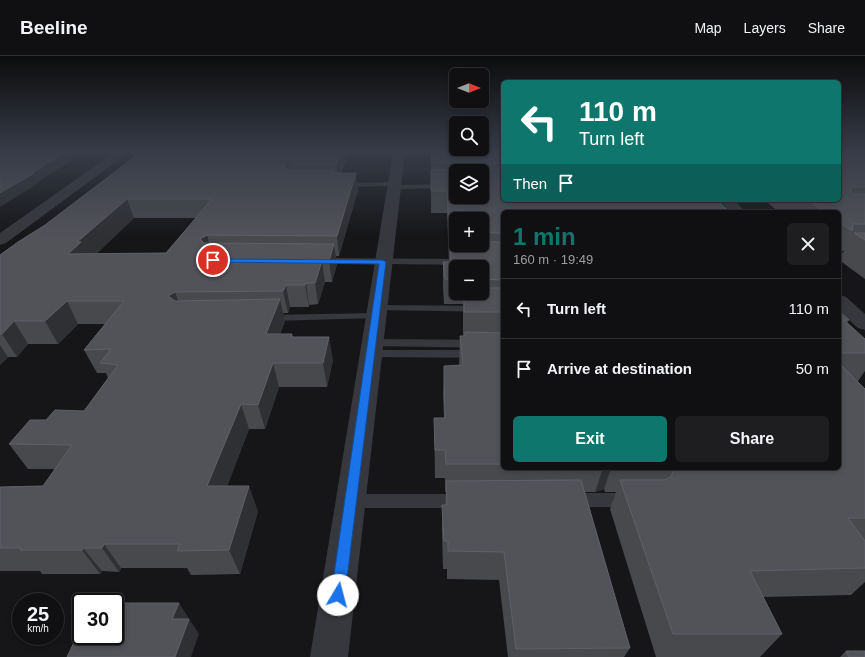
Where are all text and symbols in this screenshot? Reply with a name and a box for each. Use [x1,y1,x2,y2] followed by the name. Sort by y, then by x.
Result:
[20,17,88,38] text: Beeline
[694,20,722,36] text: Map
[744,20,786,36] text: Layers
[808,20,845,36] text: Share
[449,68,489,108] north arrow
[449,68,489,300] map controls
[513,96,565,148] icon: left
[579,96,657,127] text: 110 m
[449,116,489,156] button: search
[579,129,644,149] text: Turn left
[449,164,489,204] button: layers
[555,172,577,194] icon: arrive
[513,175,547,192] text: Then
[449,212,489,252] button: +
[513,223,576,250] text: 1 min
[787,223,829,265] button: close
[196,243,230,277] pin
[202,249,224,271] icon: arrive
[513,252,593,267] text: 160 m · 19:49
[449,260,489,300] button: −
[513,298,535,320] icon: left
[547,300,606,317] text: Turn left
[788,300,829,317] text: 110 m
[513,358,535,380] icon: arrive
[547,360,692,377] text: Arrive at destination
[796,360,829,377] text: 50 m
[513,416,667,462] button: Exit
[675,416,829,462] button: Share
[317,574,359,616] position arrow
[72,593,124,645] speed limit sign: 30
[27,603,49,625] text: 25
[27,623,49,634] text: km/h

